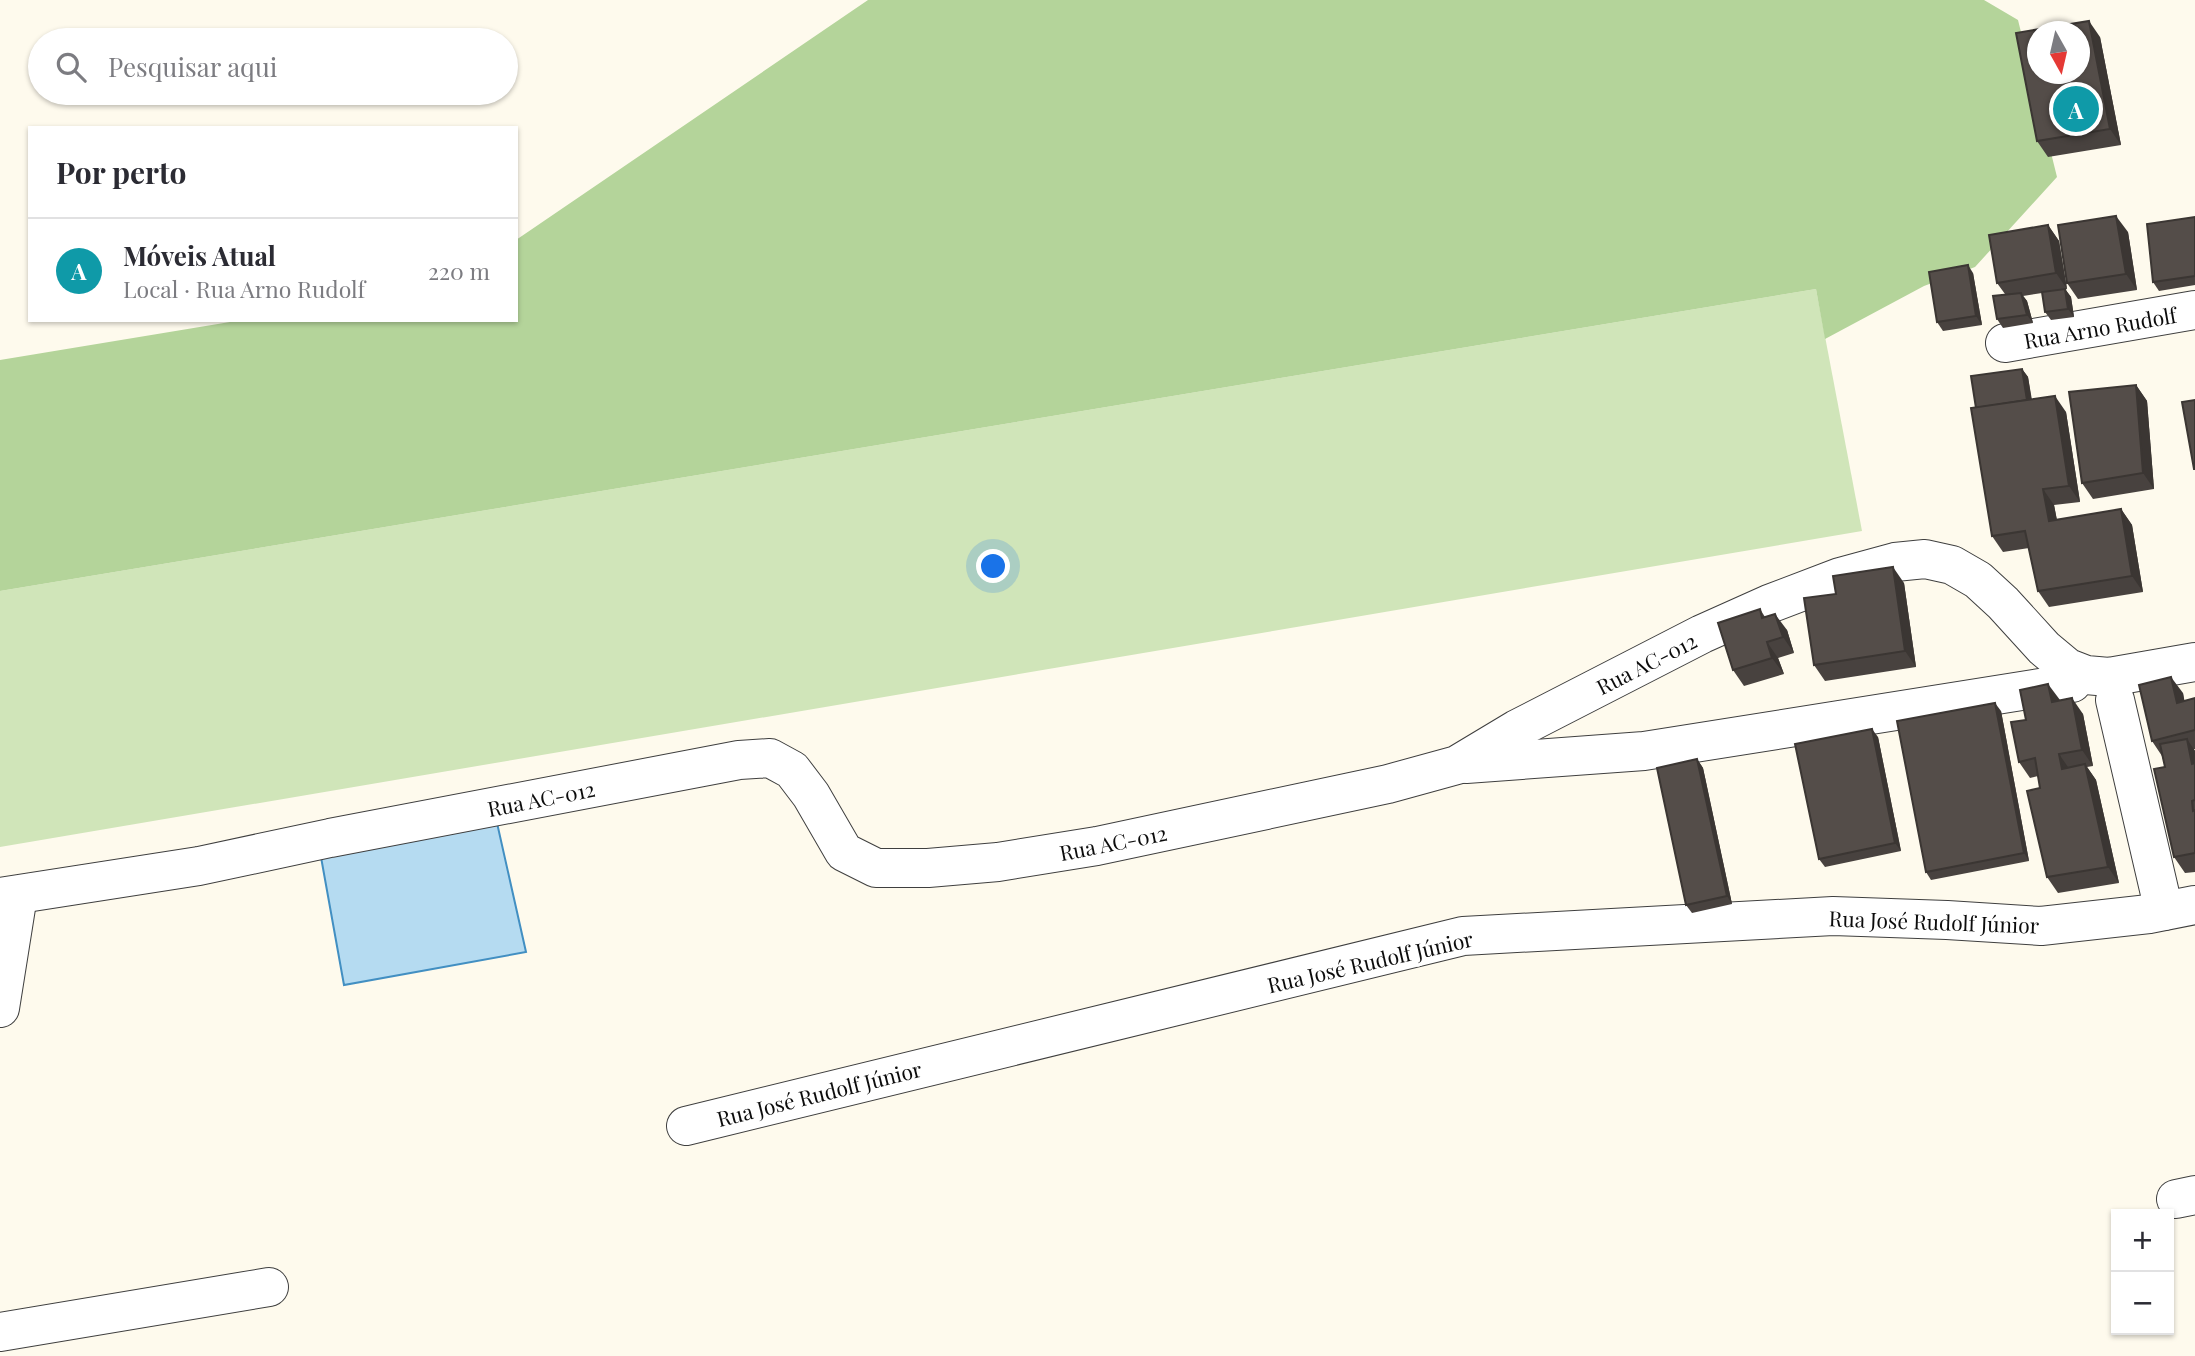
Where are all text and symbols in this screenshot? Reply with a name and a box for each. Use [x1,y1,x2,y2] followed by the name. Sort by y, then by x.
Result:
[2027,21,2090,84] north arrow
[28,28,518,105] search box
[52,48,90,86] icon: search
[108,49,277,84] text: Pesquisar aqui
[2053,83,2099,135] pin: A
[56,152,186,192] text: Por perto
[123,238,276,273] text: Móveis Atual
[71,255,87,286] text: A
[428,255,490,286] text: 220 m
[123,273,365,304] text: Local · Rua Arno Rudolf
[2021,299,2181,354] street label: Rua Arno Rudolf
[976,549,1010,583] your location
[1591,626,1701,700] street label: Rua AC-012
[485,774,597,822] street label: Rua AC-012
[1057,818,1169,866] street label: Rua AC-012
[1828,903,2040,939] street label: Rua José Rudolf Júnior
[1264,924,1476,998] street label: Rua José Rudolf Júnior
[714,1054,925,1132] street label: Rua José Rudolf Júnior
[2111,1209,2174,1335] map controls
[2111,1209,2174,1272] button: +
[2111,1272,2174,1335] button: −

